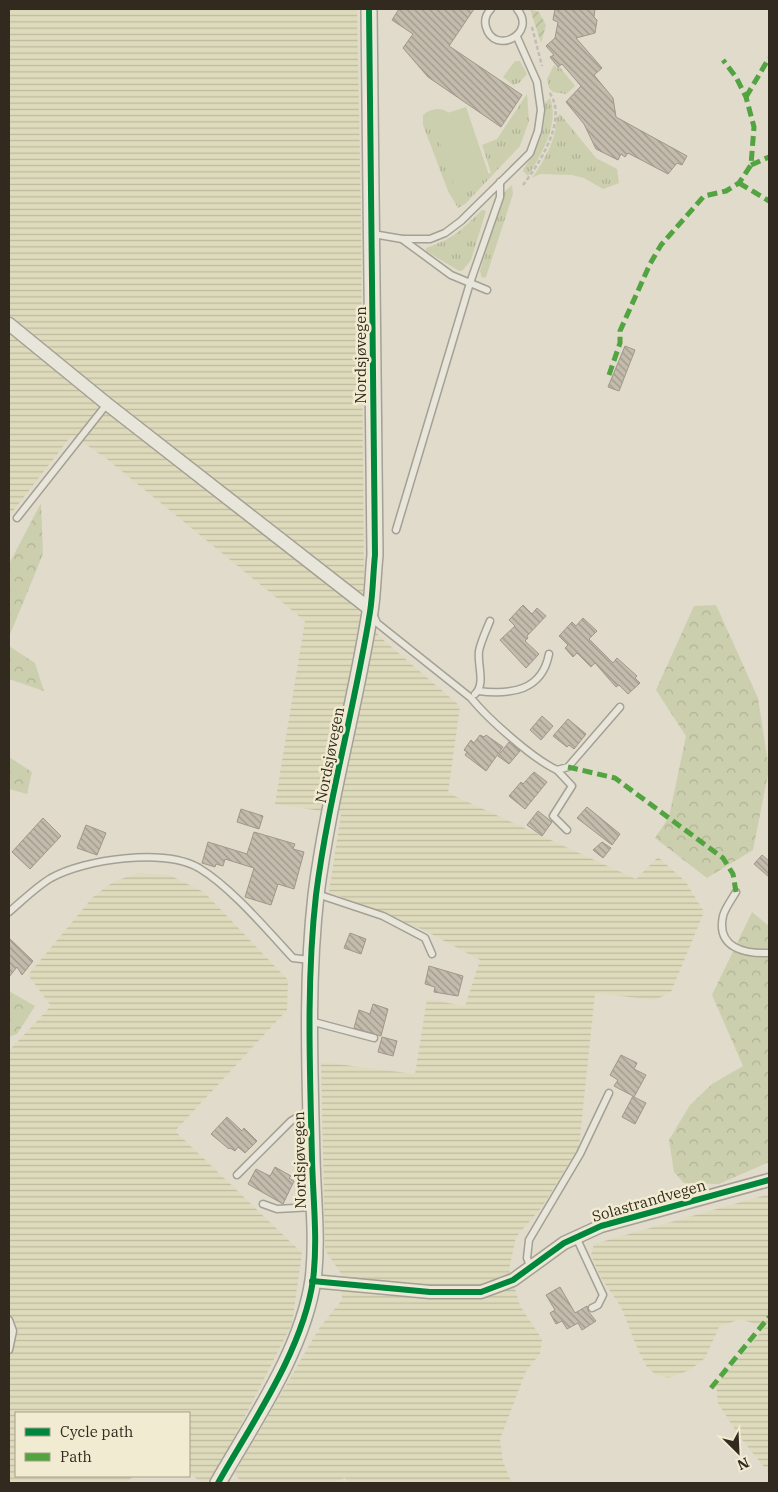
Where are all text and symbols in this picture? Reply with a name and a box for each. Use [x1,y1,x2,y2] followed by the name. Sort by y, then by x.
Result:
[351,306,370,404] street label: Nordsjøvegen
[311,705,348,805] street label: Nordsjøvegen
[289,1111,310,1209] street label: Nordsjøvegen
[590,1175,708,1226] street label: Solastrandvegen
[15,1412,190,1477] legend
[60,1422,133,1441] text: Cycle path
[713,1427,763,1477] north arrow
[60,1447,92,1466] text: Path
[735,1453,752,1474] text: N

